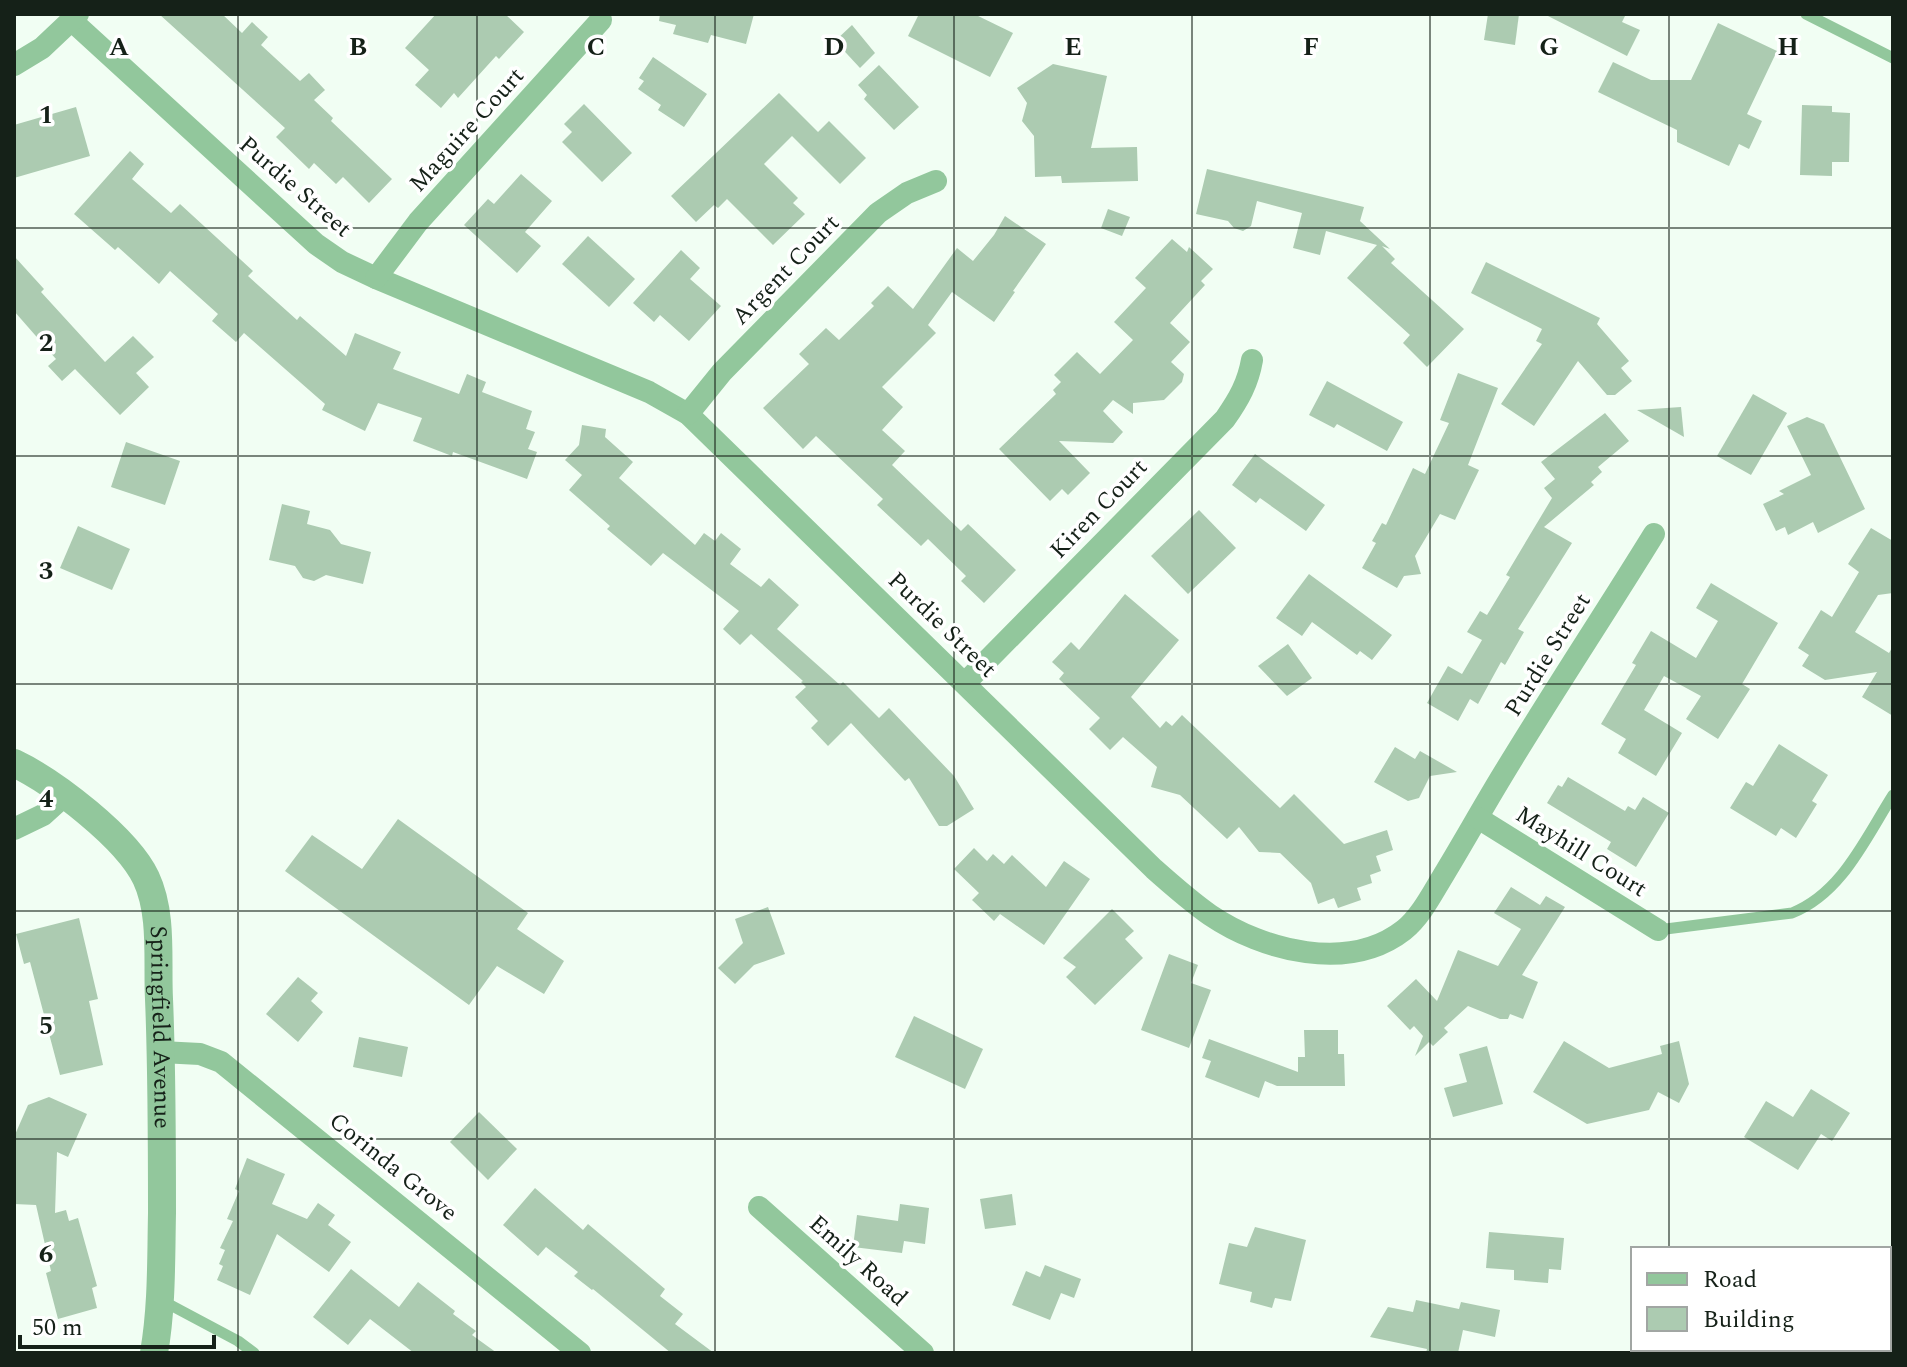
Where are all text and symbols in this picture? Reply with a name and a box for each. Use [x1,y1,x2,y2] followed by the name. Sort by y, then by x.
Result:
[109,27,129,67] text: A
[349,27,367,67] text: B
[587,27,605,67] text: C
[824,27,844,67] text: D
[1064,27,1082,67] text: E
[1303,27,1319,67] text: F
[1539,27,1559,67] text: G
[1777,27,1799,67] text: H
[401,59,533,201] street label: Maguire Court
[39,95,53,135] text: 1
[230,128,360,246] street label: Purdie Street
[724,206,848,334] street label: Argent Court
[39,323,53,363] text: 2
[1042,451,1156,567] street label: Kiren Court
[39,551,53,591] text: 3
[879,563,1005,687] street label: Purdie Street
[1496,586,1600,724] street label: Purdie Street
[39,779,54,819] text: 4
[1508,797,1654,907] street label: Mayhill Court
[139,924,180,1129] street label: Springfield Avenue
[39,1006,53,1046] text: 5
[321,1104,465,1230] street label: Corinda Grove
[800,1207,916,1315] street label: Emily Road
[39,1234,53,1274] text: 6
[1631,1247,1891,1351] legend
[1703,1262,1757,1298] text: Road
[20,1299,214,1349] scale bar
[1703,1302,1795,1338] text: Building
[32,1310,83,1346] text: 50 m

